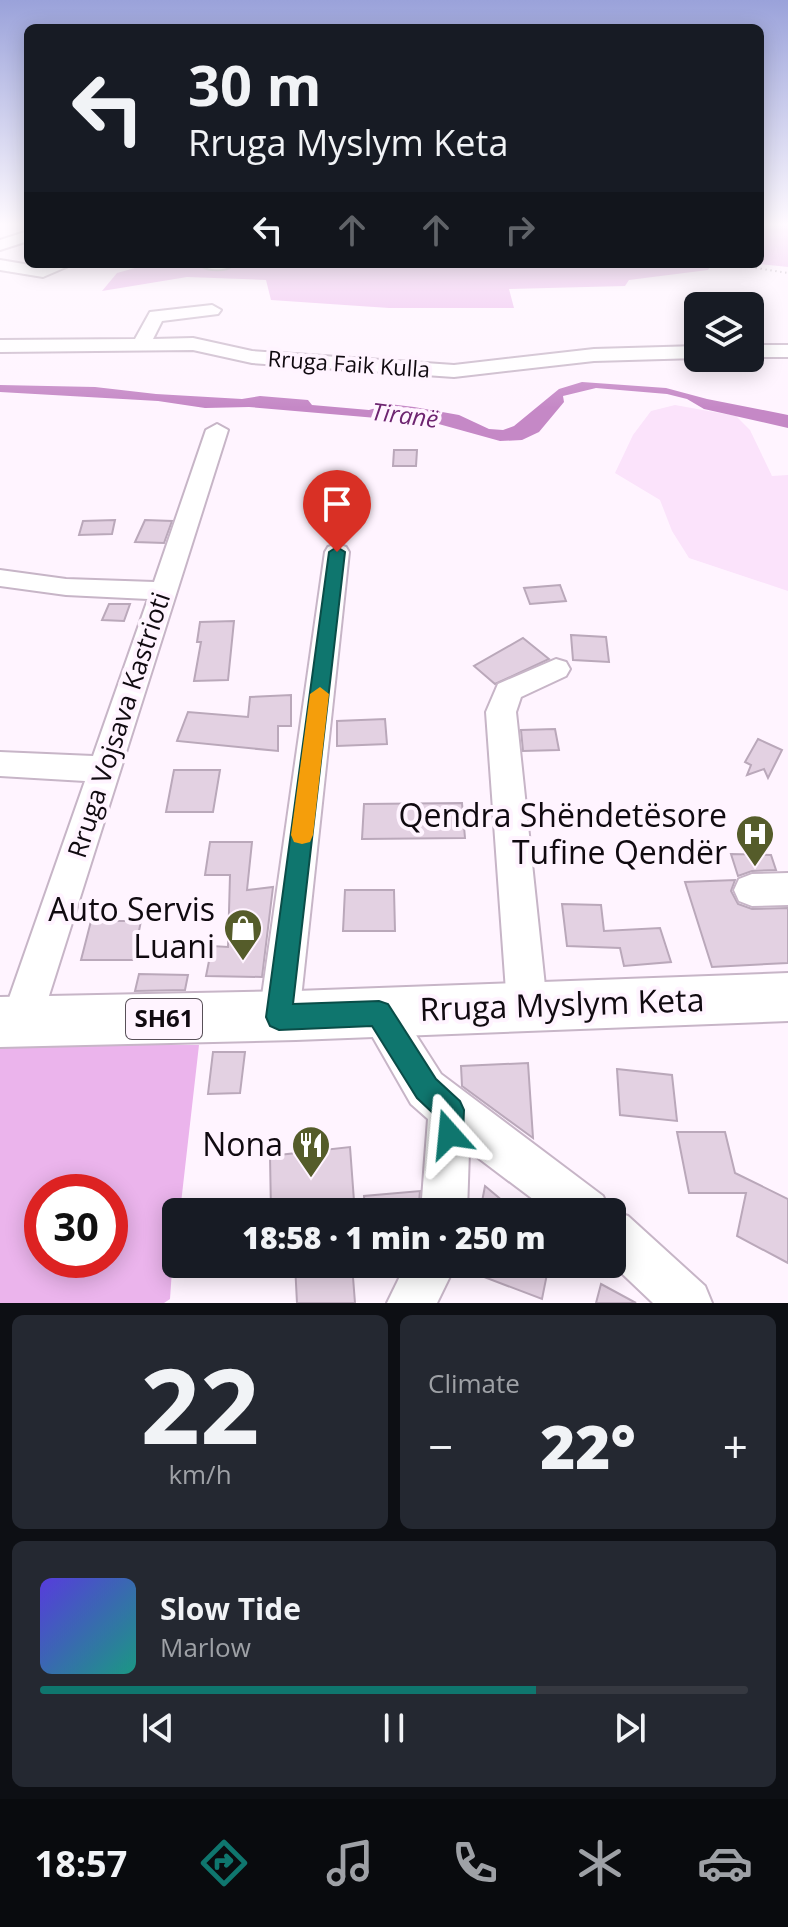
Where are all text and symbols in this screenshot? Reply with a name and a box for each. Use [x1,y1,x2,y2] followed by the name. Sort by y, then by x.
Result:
[188,46,322,122] text: 30 m
[56,56,160,160] icon: left
[188,118,508,167] text: Rruga Myslym Keta
[246,208,290,252] icon: left
[330,208,374,252] icon: ahead
[414,208,458,252] icon: ahead
[498,208,542,252] icon: right
[684,292,764,372] map controls
[684,292,764,372] button: layers
[267,342,431,384] street label: Rruga Faik Kulla
[370,394,440,435] water label: Tiranë
[303,470,371,552] pin
[315,482,359,526] icon: arrive
[58,587,178,862] street label: Rruga Vojsava Kastrioti
[399,793,727,873] place label: Qendra Shëndetësore Tufine Qendër
[734,813,776,868] hospital icon: Qendra Shëndetësore Tufine Qendër
[48,887,215,967] place label: Auto Servis Luani
[222,907,264,962] shop icon: Auto Servis Luani
[419,977,705,1030] street label: Rruga Myslym Keta
[126,999,202,1039] road number: SH61
[407,1092,491,1176] position arrow
[202,1122,283,1165] place label: Nona
[290,1124,332,1179] restaurant icon: Nona
[24,1174,128,1278] speed limit sign: 30
[242,1217,546,1258] text: 18:58 · 1 min · 250 m
[141,1333,259,1474] text: 22
[428,1365,520,1401] text: Climate
[540,1405,636,1487] text: 22°
[428,1416,453,1476] text: −
[723,1416,748,1476] text: +
[168,1456,232,1492] text: km/h
[160,1588,301,1629] text: Slow Tide
[160,1629,251,1665] text: Marlow
[136,1706,180,1750] icon: previous
[372,1706,416,1750] icon: pause
[608,1706,652,1750] icon: next
[196,1835,252,1891] icon: directions
[322,1835,378,1891] icon: music
[447,1835,503,1891] icon: phone
[572,1835,628,1891] icon: climate
[697,1835,753,1891] icon: car
[35,1839,127,1888] text: 18:57

